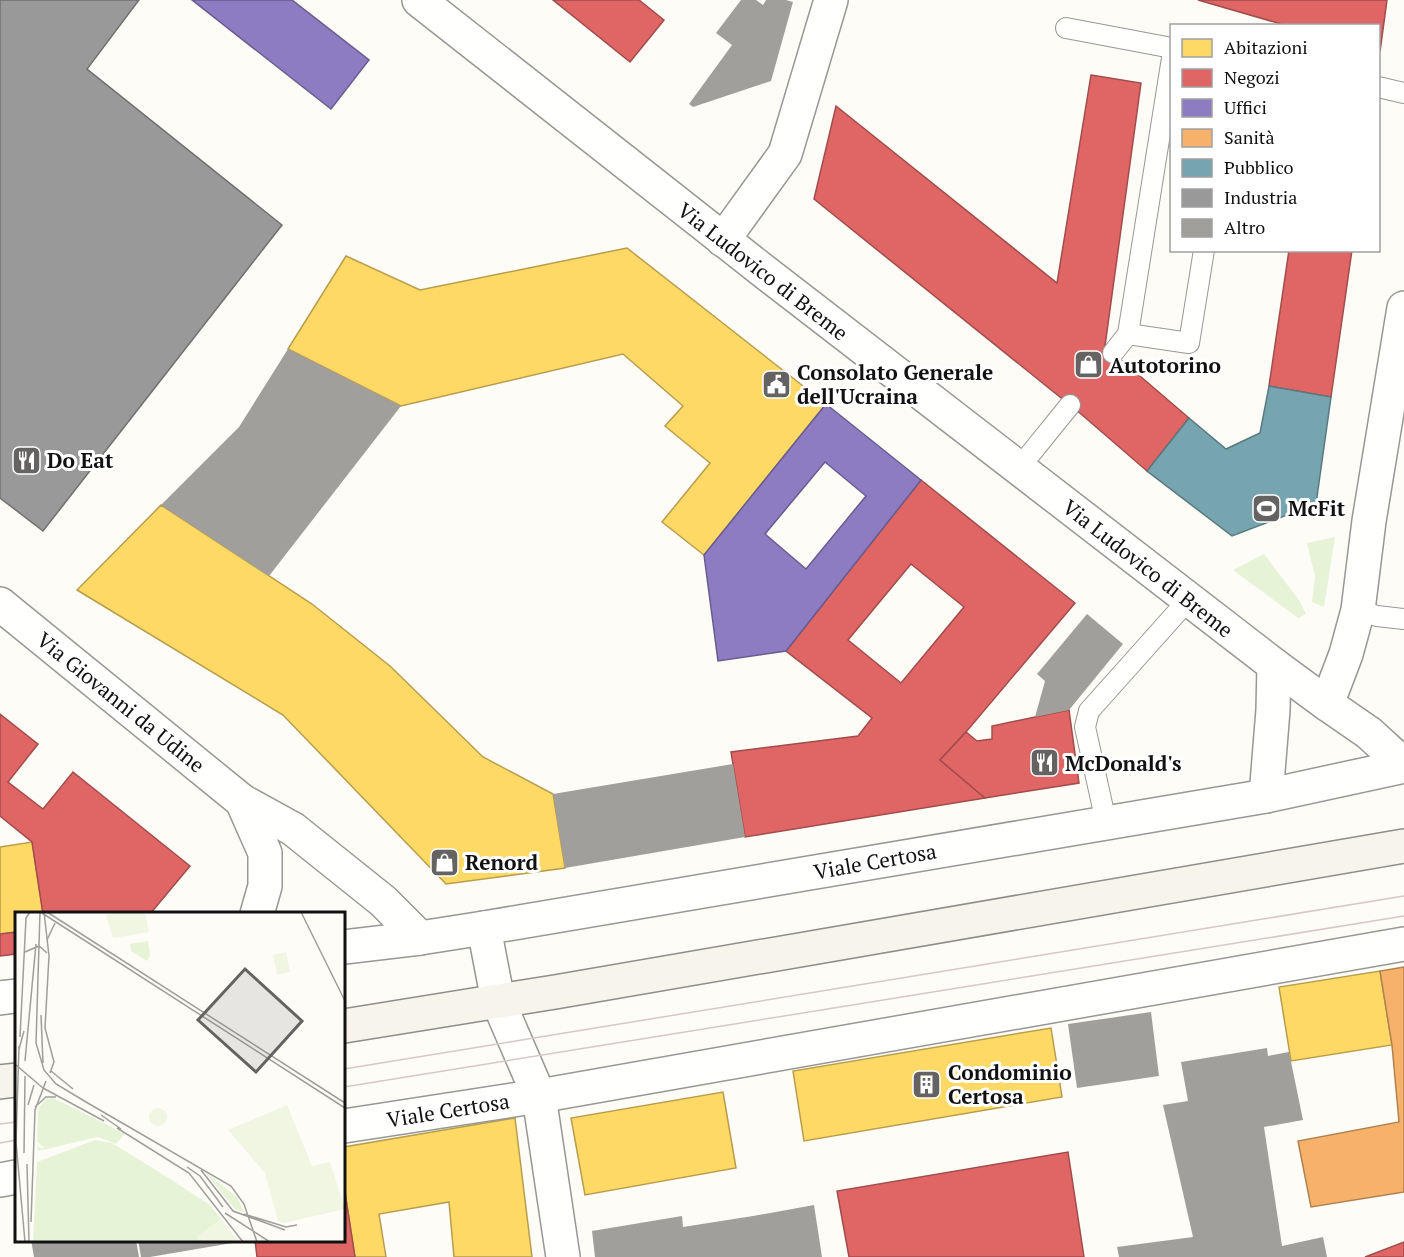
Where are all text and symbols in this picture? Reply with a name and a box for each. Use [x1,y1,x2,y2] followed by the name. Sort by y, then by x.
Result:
[1170,24,1380,252] legend
[1224,35,1308,59] text: Abitazioni
[1224,65,1280,89] text: Negozi
[1224,95,1267,119] text: Uffici
[1224,125,1275,149] text: Sanità
[1224,155,1294,179] text: Pubblico
[1224,185,1297,209] text: Industria
[672,196,854,346] street label: Via Ludovico di Breme
[1224,215,1265,239] text: Altro
[1072,349,1104,381] shop icon: Autotorino
[1109,351,1221,379] place label: Autotorino
[797,358,993,410] place label: Consolato Generale dell'Ucraina
[760,368,792,400] public building icon: Consolato Generale dell'Ucraina
[10,444,42,476] restaurant icon: Do Eat
[47,446,114,474] place label: Do Eat
[1251,492,1283,524] sports icon: McFit
[1057,493,1239,643] street label: Via Ludovico di Breme
[1288,494,1346,522] place label: McFit
[31,626,211,778] street label: Via Giovanni da Udine
[1028,747,1060,779] restaurant icon: McDonald's
[1065,749,1182,777] place label: McDonald's
[811,836,939,886] street label: Viale Certosa
[428,846,460,878] shop icon: Renord
[465,848,538,876] place label: Renord
[15,912,345,1242] inset map
[948,1058,1072,1110] place label: Condominio Certosa
[911,1068,943,1100] building icon: Condominio Certosa
[385,1086,512,1134] street label: Viale Certosa

